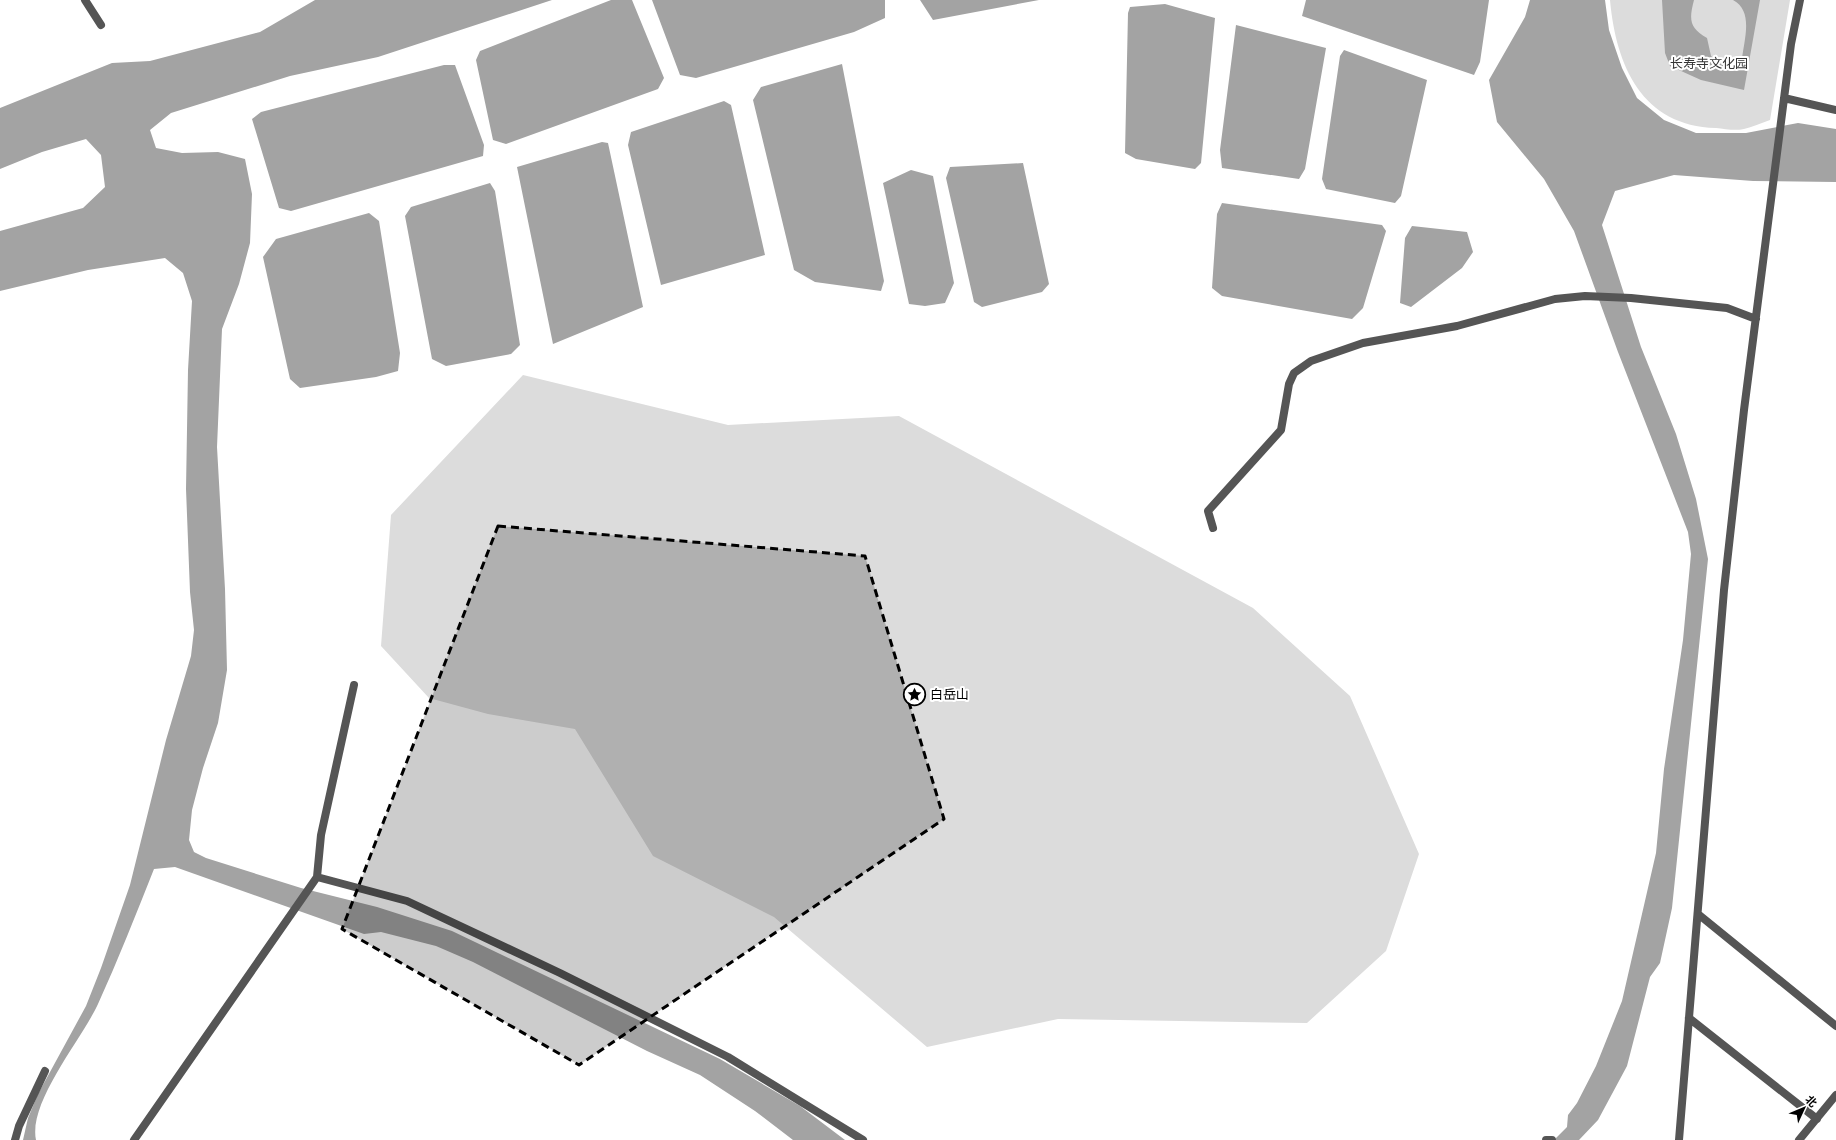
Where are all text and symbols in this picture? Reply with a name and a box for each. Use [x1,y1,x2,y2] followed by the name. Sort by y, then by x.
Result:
[1670,55,1748,73] park label: 长寿寺文化园
[901,682,927,708] place icon: 白岳山
[930,686,969,704] place label: 白岳山
[1784,1088,1824,1128] north arrow
[1802,1092,1820,1111] text: 北

